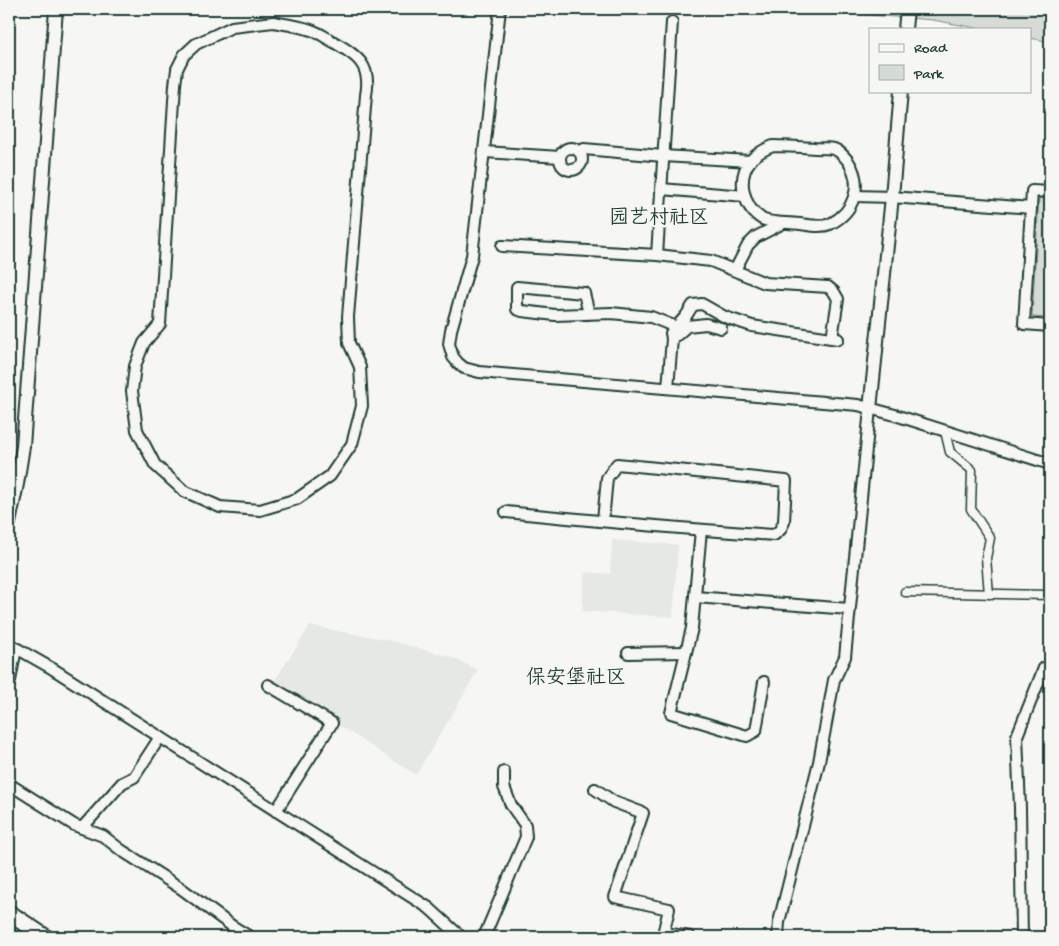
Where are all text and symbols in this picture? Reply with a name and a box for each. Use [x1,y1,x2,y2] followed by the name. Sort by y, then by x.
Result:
[869,28,1032,92] legend
[914,40,948,58] text: Road
[913,66,944,84] text: Park
[609,206,709,231] district label: 园艺村社区
[526,666,626,691] district label: 保安堡社区

